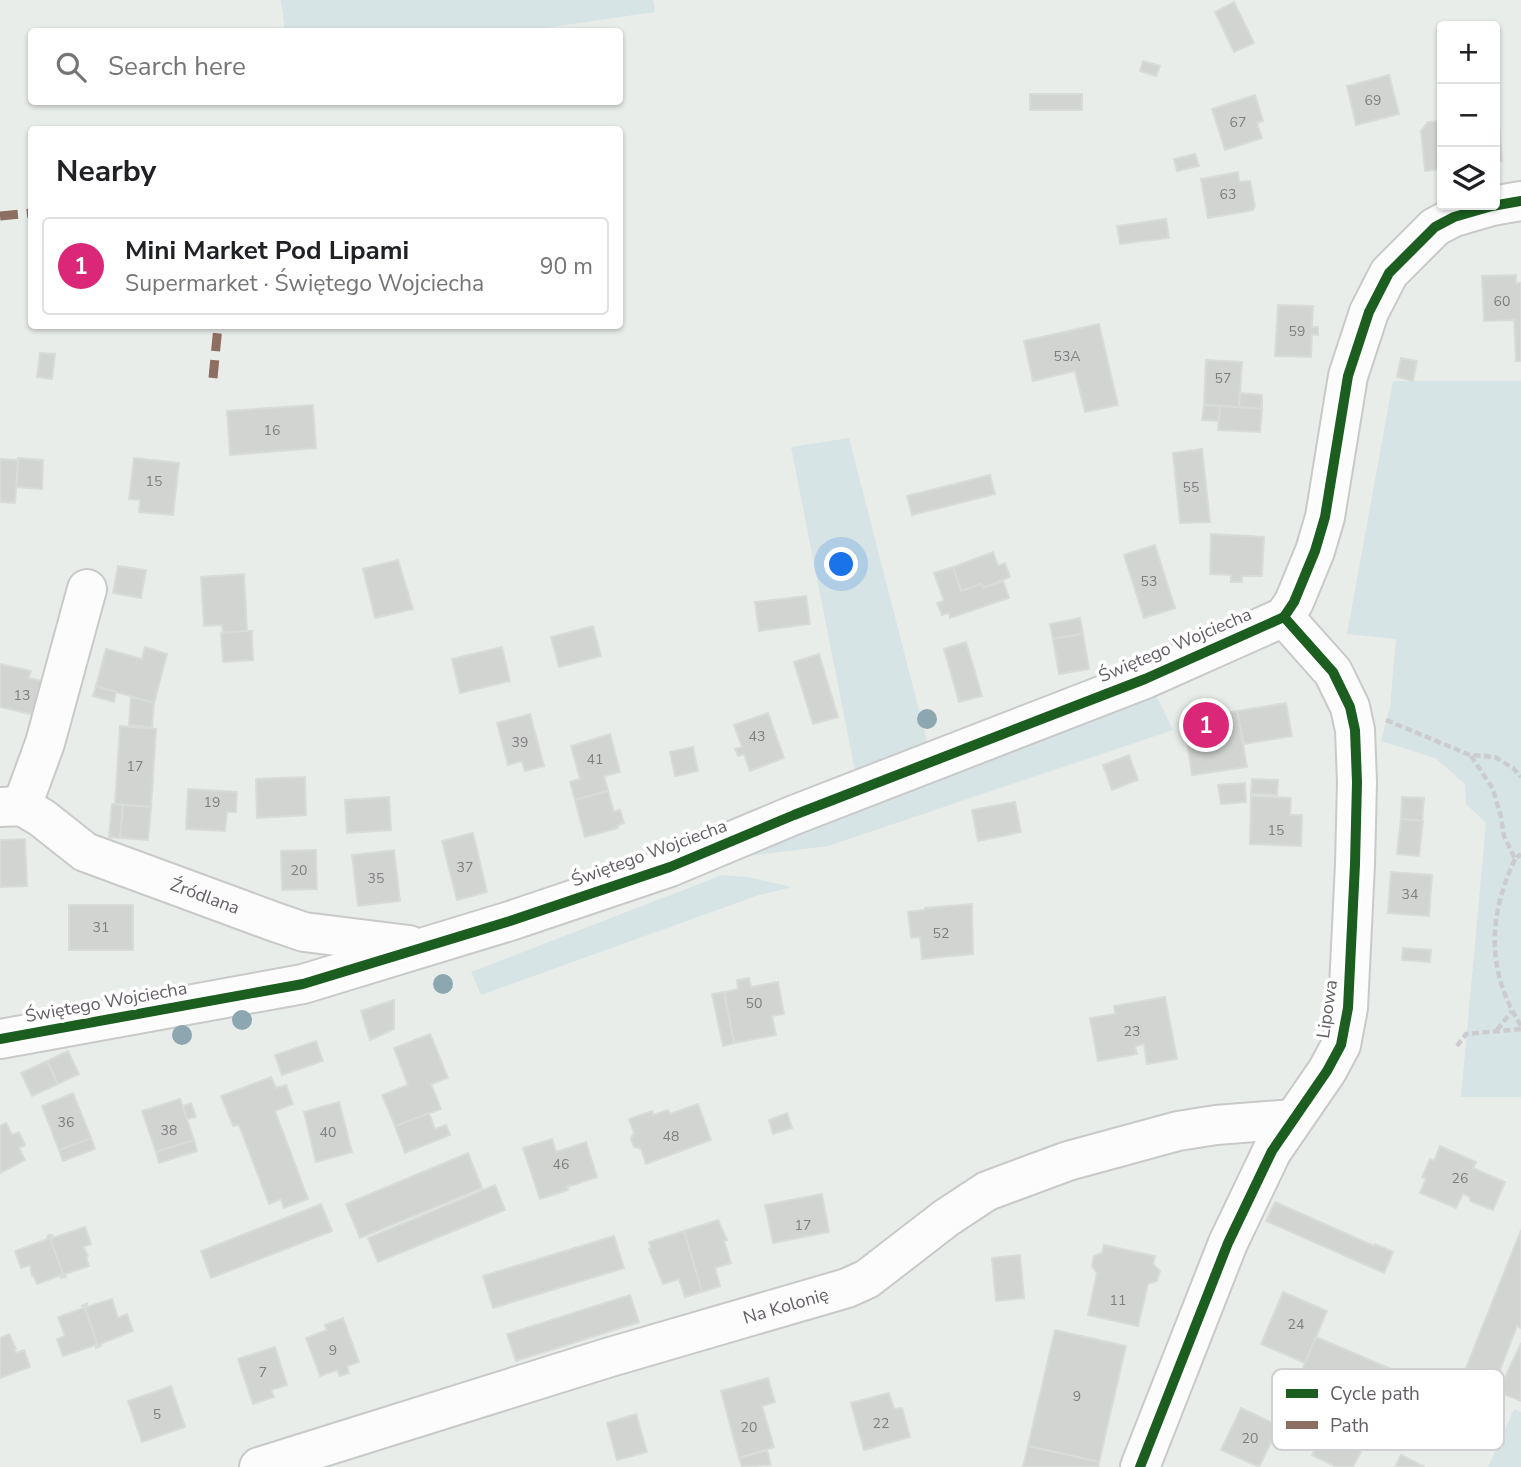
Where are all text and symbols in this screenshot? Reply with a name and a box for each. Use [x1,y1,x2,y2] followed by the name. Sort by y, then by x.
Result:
[1437,21,1500,210] map controls
[1437,21,1500,84] button: +
[28,28,623,105] search box
[52,48,90,86] icon: search
[108,49,246,84] text: Search here
[1437,84,1500,147] button: −
[1365,91,1381,110] house number: 69
[1230,113,1246,132] house number: 67
[1437,147,1500,210] button: layers
[56,151,156,192] text: Nearby
[1220,185,1236,204] house number: 63
[125,233,409,268] text: Mini Market Pod Lipami
[74,251,88,282] text: 1
[540,251,593,282] text: 90 m
[125,268,484,299] text: Supermarket · Świętego Wojciecha
[1494,292,1510,311] house number: 60
[1289,322,1305,341] house number: 59
[1053,347,1081,366] house number: 53A
[1215,369,1231,388] house number: 57
[264,421,280,440] house number: 16
[146,472,162,491] house number: 15
[1183,478,1199,497] house number: 55
[824,547,858,581] your location
[1141,572,1157,591] house number: 53
[1095,602,1255,688] street label: Świętego Wojciecha
[14,686,30,705] house number: 13
[1183,699,1229,751] pin: 1
[749,727,765,746] house number: 43
[512,733,528,752] house number: 39
[587,750,603,769] house number: 41
[127,757,143,776] house number: 17
[204,793,220,812] house number: 19
[568,814,730,892] street label: Świętego Wojciecha
[1268,821,1284,840] house number: 15
[457,858,473,877] house number: 37
[291,861,307,880] house number: 20
[368,869,384,888] house number: 35
[167,872,243,920] street label: Źródlana
[1402,885,1418,904] house number: 34
[93,918,109,937] house number: 31
[933,924,949,943] house number: 52
[23,976,189,1028] street label: Świętego Wojciecha
[1311,978,1343,1040] street label: Lipowa
[746,994,762,1013] house number: 50
[1124,1022,1140,1041] house number: 23
[58,1113,74,1132] house number: 36
[161,1121,177,1140] house number: 38
[320,1123,336,1142] house number: 40
[663,1127,679,1146] house number: 48
[553,1155,569,1174] house number: 46
[1452,1169,1468,1188] house number: 26
[795,1216,811,1235] house number: 17
[740,1282,831,1330] street label: Na Kolonię
[1110,1291,1126,1310] house number: 11
[1288,1315,1304,1334] house number: 24
[329,1341,337,1360] house number: 9
[259,1363,267,1382] house number: 7
[1272,1369,1504,1450] legend
[1330,1381,1420,1407] text: Cycle path
[1073,1387,1081,1406] house number: 9
[153,1405,161,1424] house number: 5
[1330,1413,1369,1439] text: Path
[873,1414,889,1433] house number: 22
[741,1418,757,1437] house number: 20
[1242,1429,1258,1448] house number: 20

